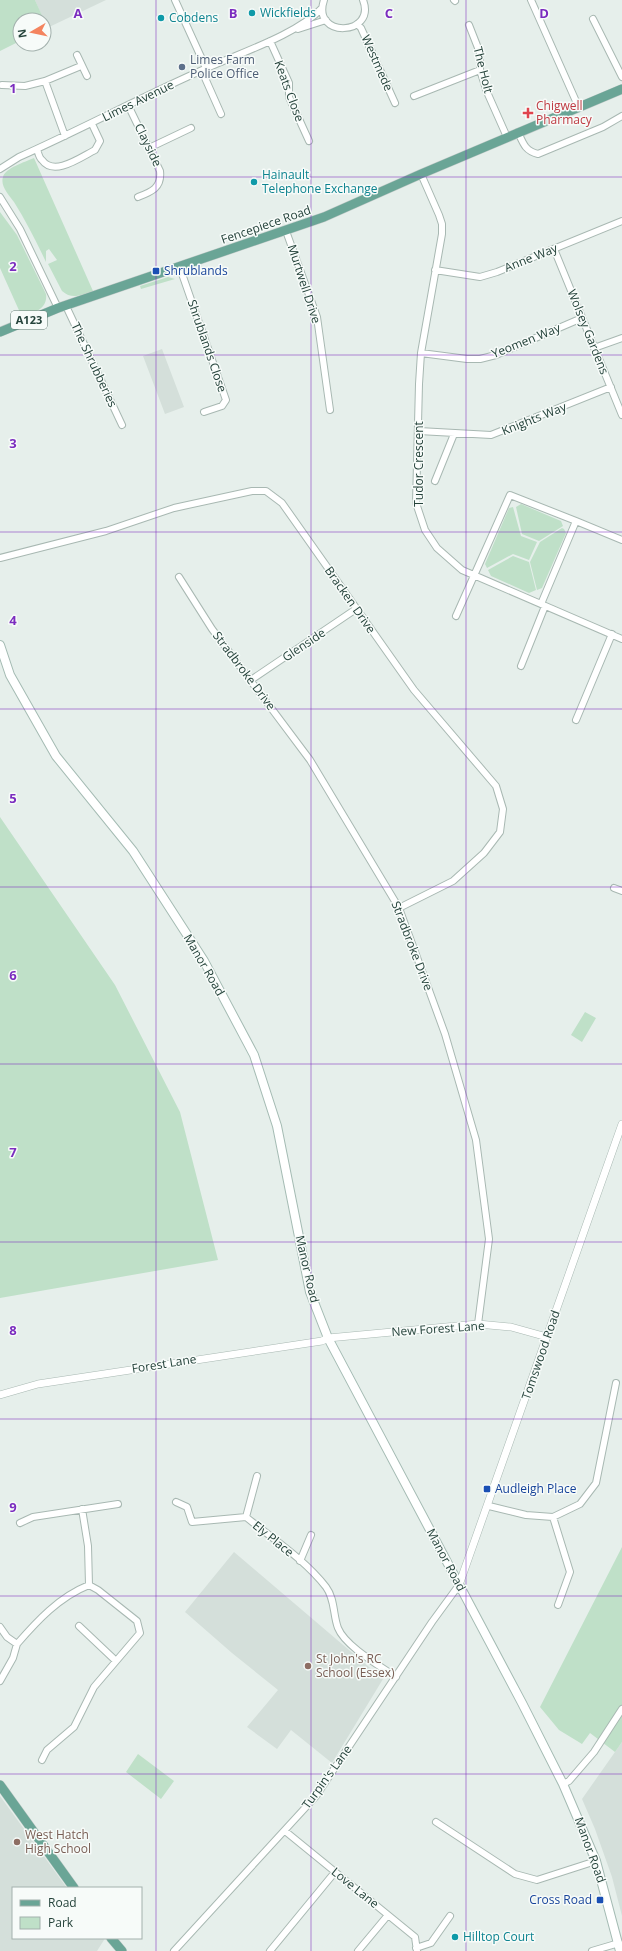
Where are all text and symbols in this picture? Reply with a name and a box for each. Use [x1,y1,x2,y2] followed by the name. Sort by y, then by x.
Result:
[74,4,83,22] text: A
[229,4,238,22] text: B
[260,4,316,21] place label: Wickfields
[385,4,393,22] text: C
[539,4,549,22] text: D
[247,8,257,18] marker: Wickfields
[169,9,219,26] place label: Cobdens
[12,12,52,52] north arrow
[156,13,166,23] marker: Cobdens
[14,28,30,39] text: N
[358,32,397,94] street label: Westmede
[470,45,497,95] street label: The Holt
[190,51,259,82] place label: Limes Farm Police Office
[271,58,309,124] street label: Keats Close
[177,62,187,72] marker: Limes Farm Police Office
[99,76,177,125] street label: Limes Avenue
[9,79,17,97] text: 1
[536,97,593,128] place label: Chigwell Pharmacy
[523,108,533,118] marker: Chigwell Pharmacy
[131,120,166,169] street label: Clayside
[262,166,378,197] place label: Hainault Telephone Exchange
[249,177,259,187] marker: Hainault Telephone Exchange
[219,201,313,248] street label: Fencepiece Road
[502,239,561,276] street label: Anne Way
[284,242,325,326] street label: Murtwell Drive
[9,257,17,275] text: 2
[164,262,228,279] place label: Shrublands
[151,266,161,276] marker: Shrublands
[564,287,613,377] street label: Wolsey Gardens
[184,297,231,395] street label: Shrublands Close
[11,311,47,329] road number: A123
[489,319,564,362] street label: Yeomen Way
[67,320,122,410] street label: The Shrubberies
[499,397,570,439] street label: Knights Way
[410,421,427,507] street label: Tudor Crescent
[9,434,17,452] text: 3
[321,563,380,637] street label: Bracken Drive
[9,611,17,629] text: 4
[279,624,329,665] street label: Glenside
[209,628,280,714] street label: Stradbroke Drive
[9,789,17,807] text: 5
[388,899,437,993] street label: Stradbroke Drive
[180,931,229,999] street label: Manor Road
[9,966,17,984] text: 6
[9,1143,17,1161] text: 7
[291,1234,323,1304] street label: Manor Road
[517,1308,564,1402] street label: Tomswood Road
[391,1317,485,1340] street label: New Forest Lane
[9,1321,17,1339] text: 8
[130,1350,198,1377] street label: Forest Lane
[495,1480,577,1497] place label: Audleigh Place
[482,1484,492,1494] marker: Audleigh Place
[9,1498,17,1516] text: 9
[249,1517,298,1561] street label: Ely Place
[423,1525,470,1594] street label: Manor Road
[316,1650,395,1681] place label: St John's RC School (Essex)
[303,1661,313,1671] marker: St John's RC School (Essex)
[298,1741,356,1812] street label: Turpin's Lane
[571,1815,610,1885] street label: Manor Road
[25,1826,91,1857] place label: West Hatch High School
[12,1837,22,1847] marker: West Hatch High School
[328,1863,383,1912] street label: Love Lane
[12,1887,142,1939] legend
[529,1891,592,1908] place label: Cross Road
[48,1894,77,1911] text: Road
[595,1895,605,1905] marker: Cross Road
[48,1914,74,1931] text: Park
[463,1928,534,1945] place label: Hilltop Court
[450,1932,460,1942] marker: Hilltop Court

